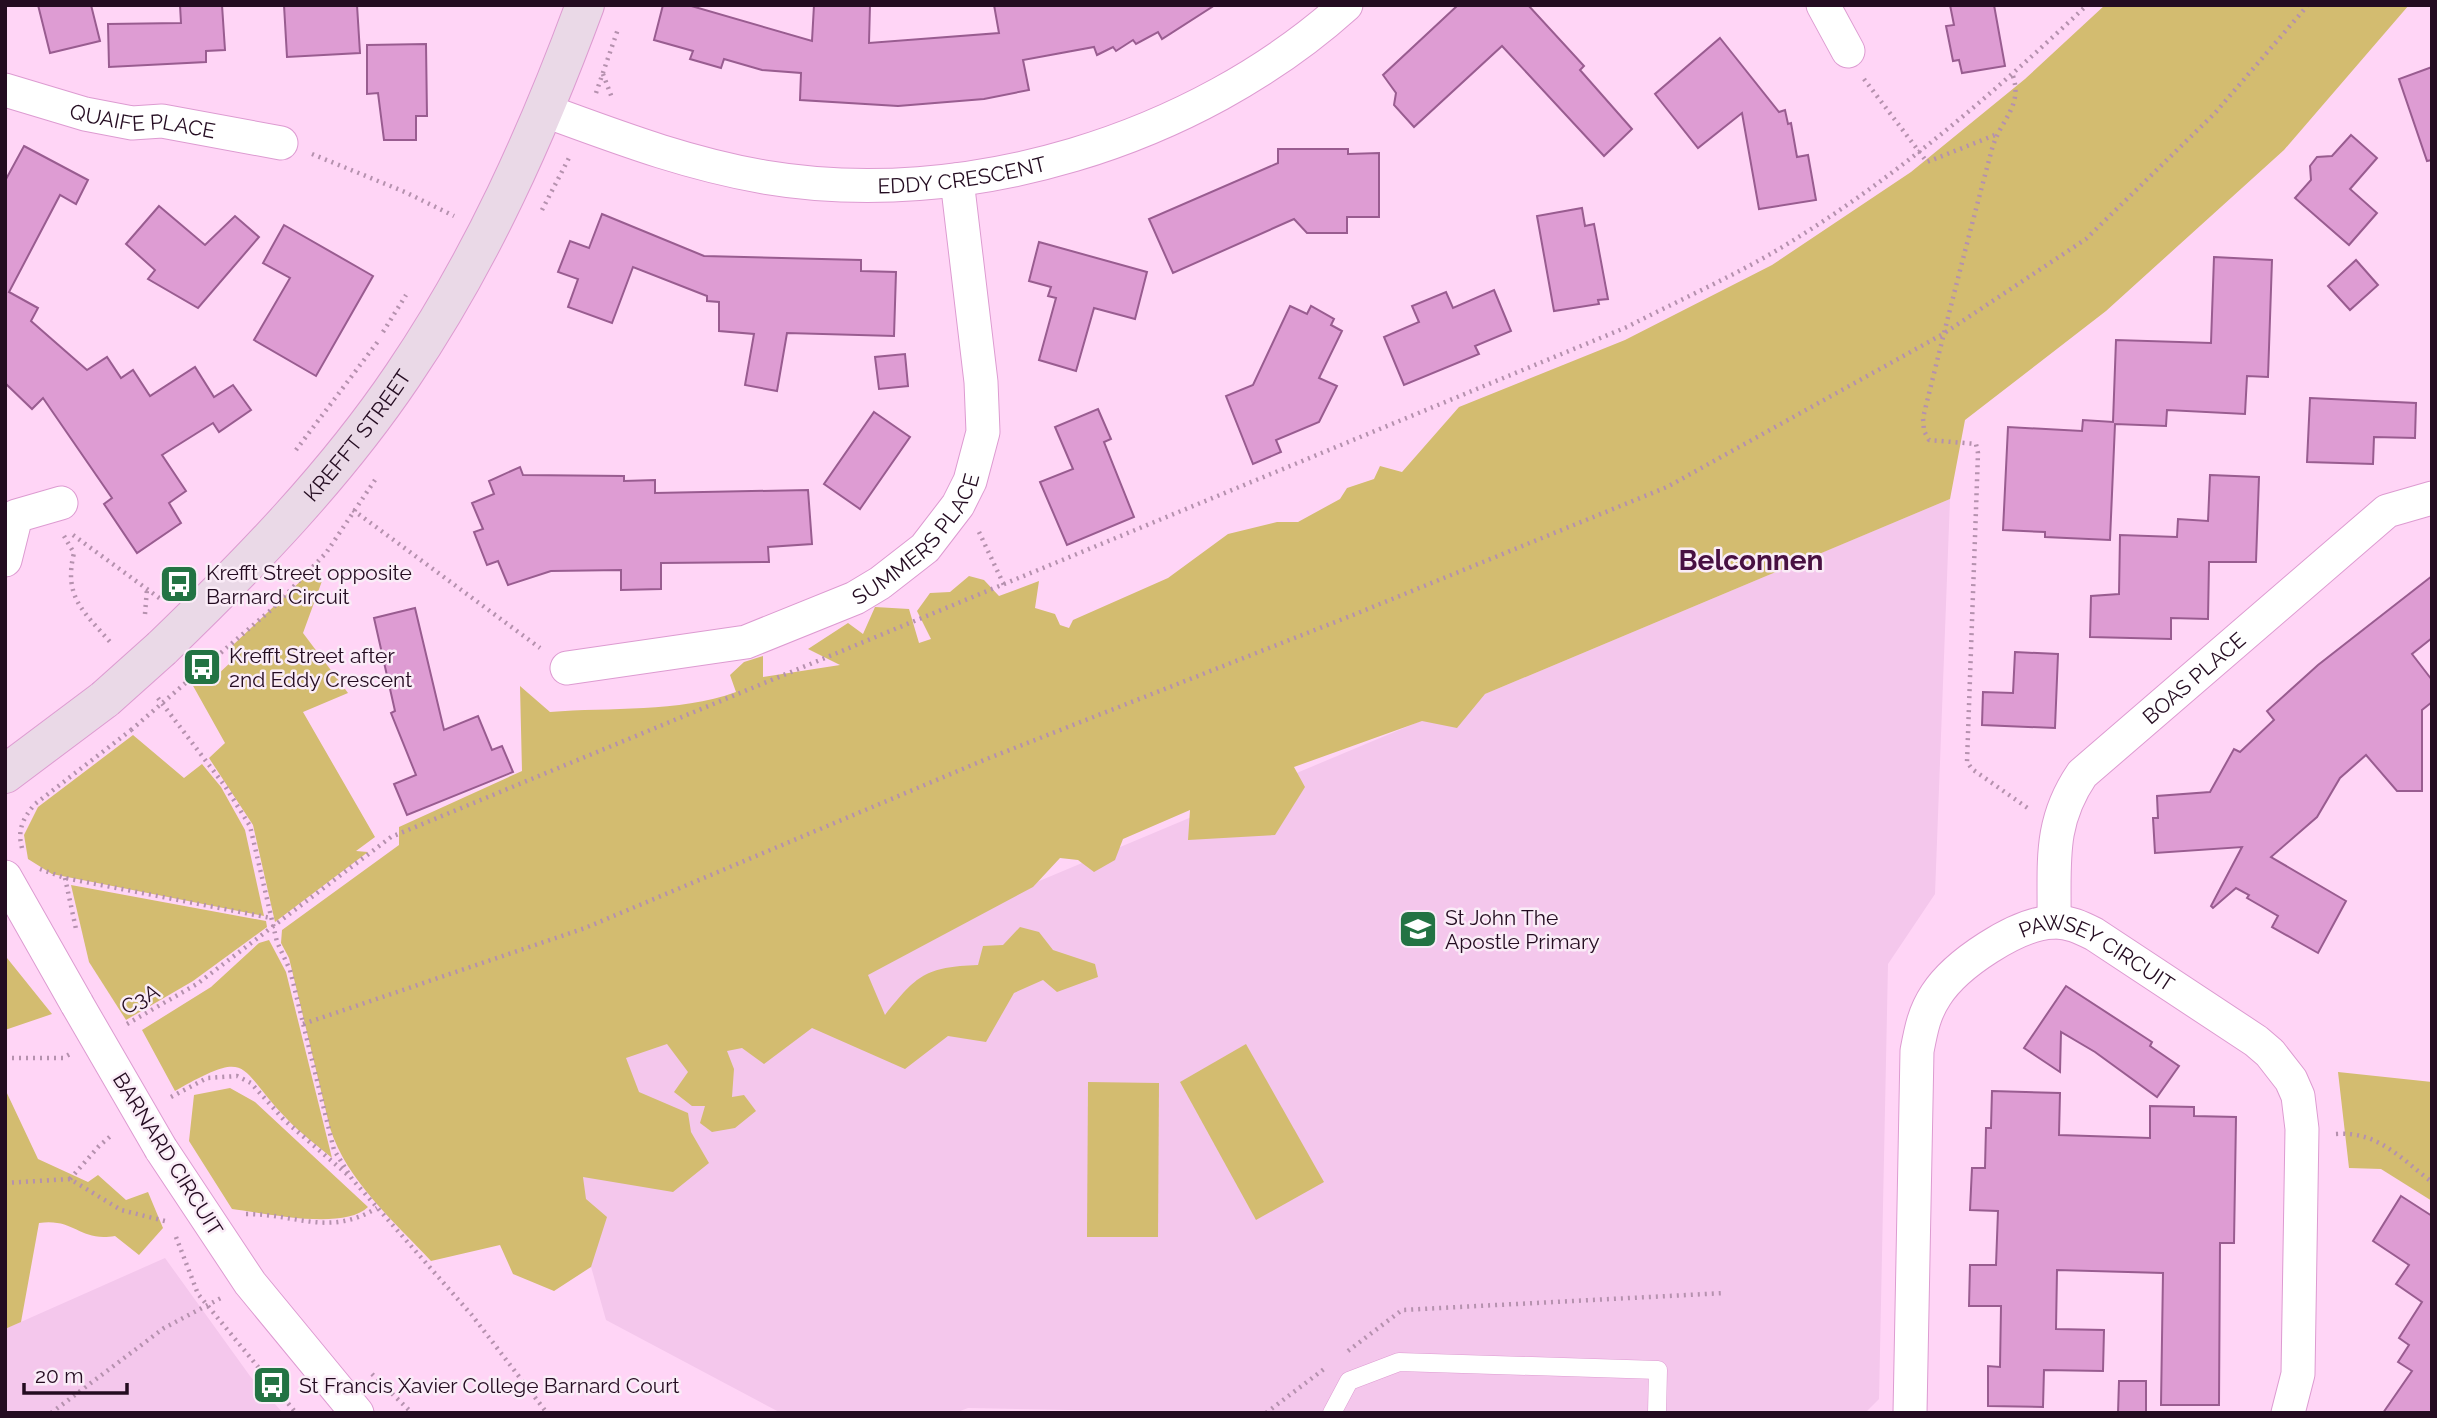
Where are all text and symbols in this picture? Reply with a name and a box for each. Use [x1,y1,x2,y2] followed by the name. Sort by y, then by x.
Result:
[67,98,217,143] street label: QUAIFE PLACE
[877,150,1049,198] street label: EDDY CRESCENT
[298,364,416,506] street label: KREFFT STREET
[847,471,984,610] street label: SUMMERS PLACE
[1679,544,1823,577] district label: Belconnen
[206,560,412,609] place label: Krefft Street opposite Barnard Circuit
[158,563,200,605] bus stop icon: Krefft Street opposite Barnard Circuit
[2137,627,2250,729] street label: BOAS PLACE
[229,643,412,692] place label: Krefft Street after 2nd Eddy Crescent
[181,646,223,688] bus stop icon: Krefft Street after 2nd Eddy Crescent
[1445,905,1600,954] place label: St John The Apostle Primary
[1397,908,1439,950] school or university icon: St John The Apostle Primary
[2015,909,2179,996] street label: PAWSEY CIRCUIT
[117,978,163,1020] street label: C3A
[108,1068,228,1240] street label: BARNARD CIRCUIT
[24,1352,128,1396] scale bar
[35,1363,83,1388] text: 20 m
[251,1364,293,1406] bus stop icon: St Francis Xavier College Barnard Court
[299,1373,680,1398] place label: St Francis Xavier College Barnard Court

